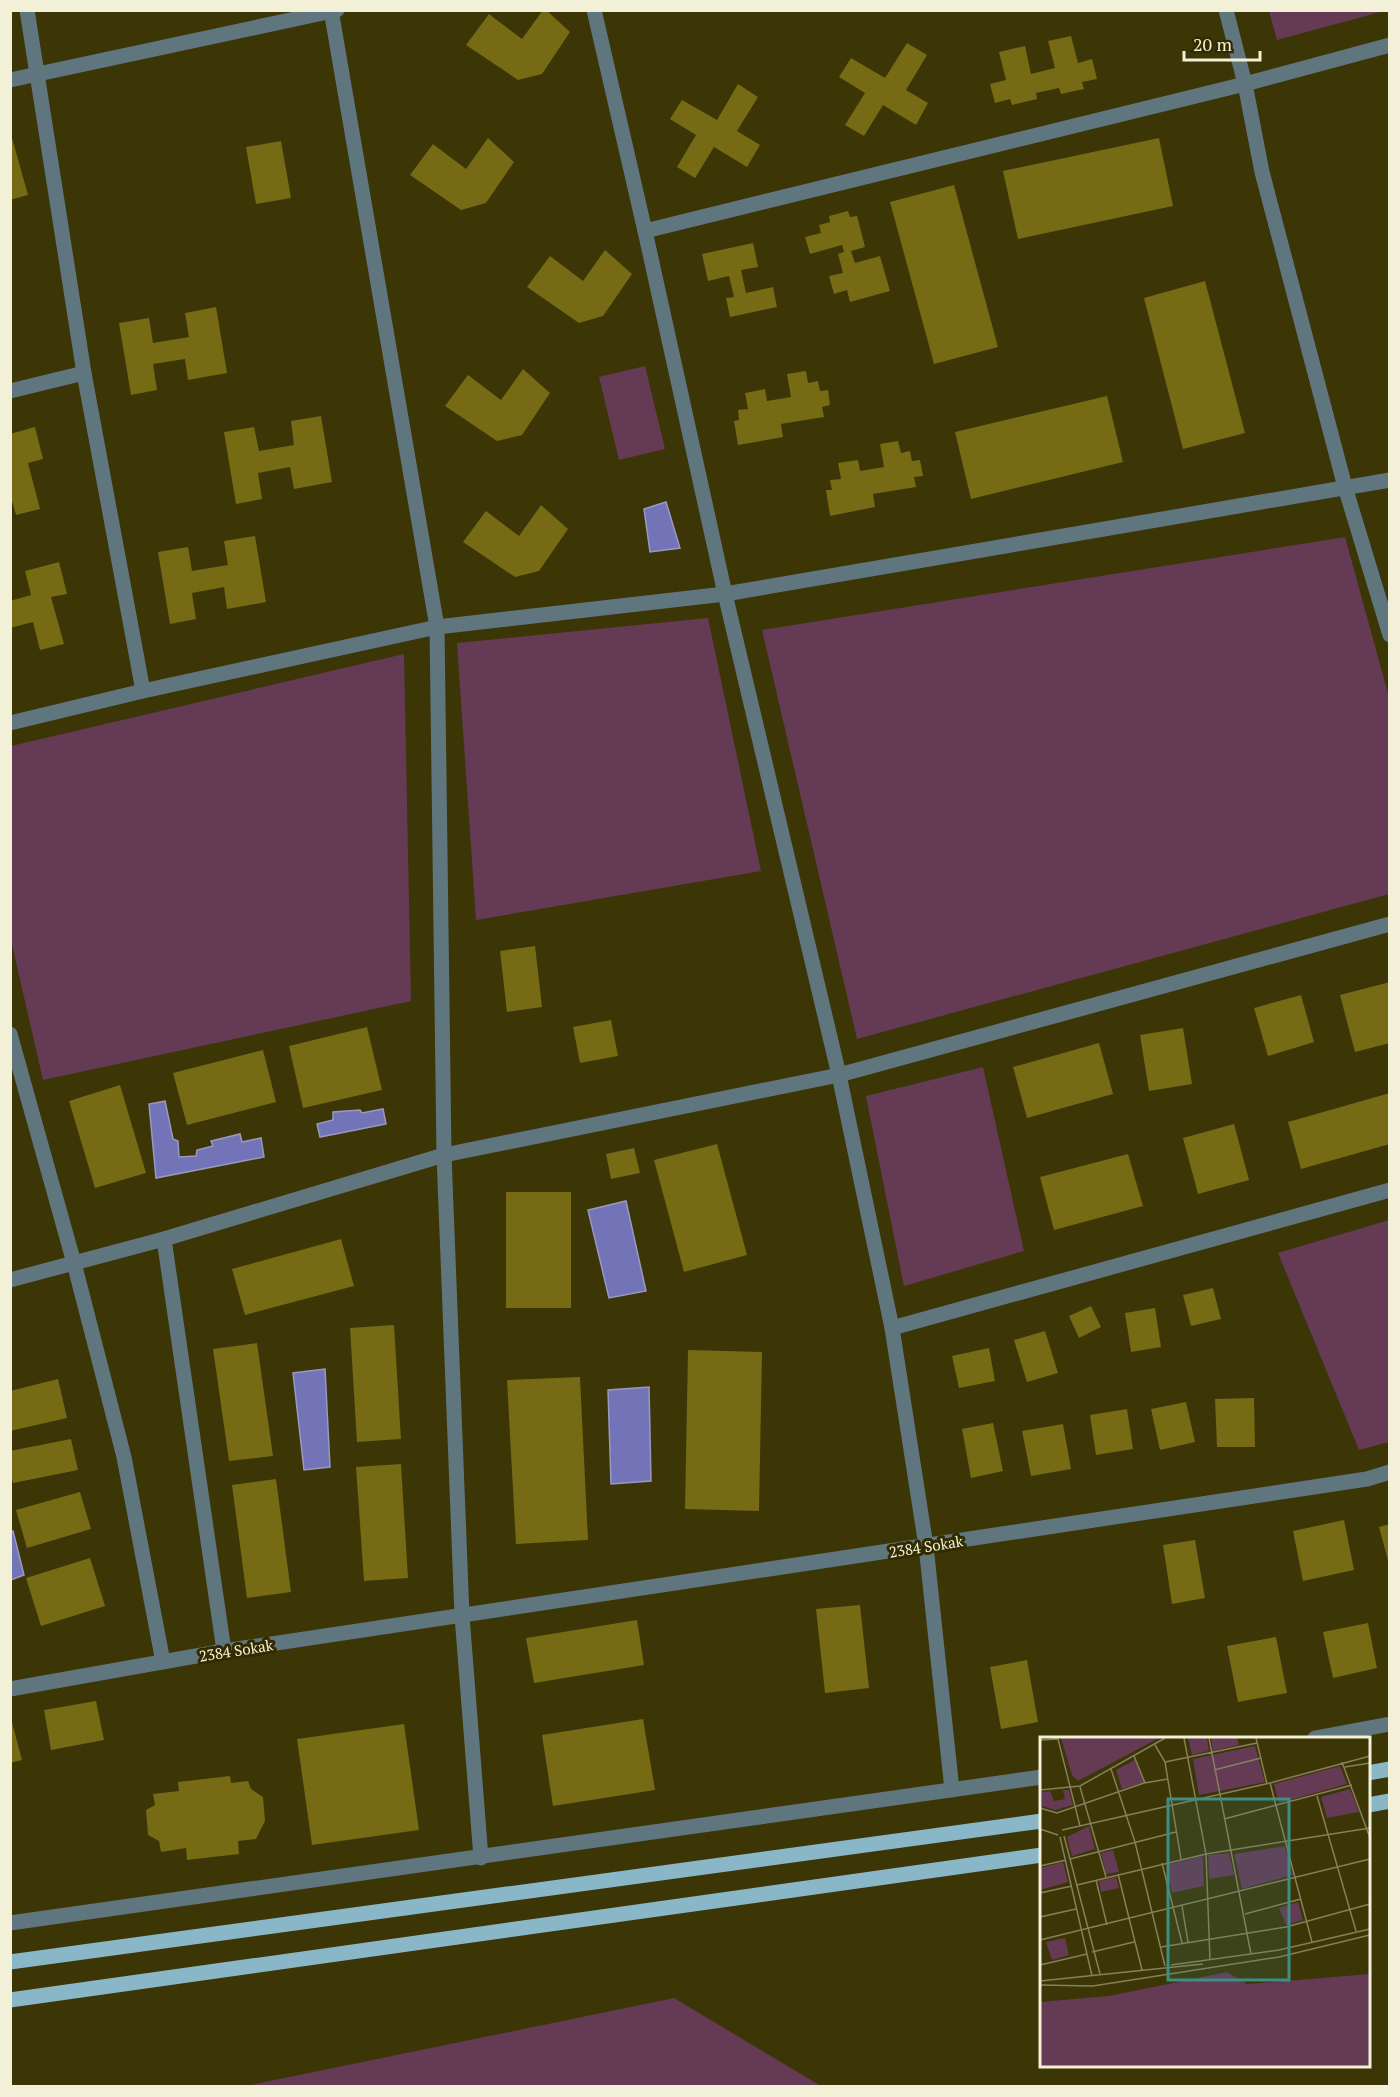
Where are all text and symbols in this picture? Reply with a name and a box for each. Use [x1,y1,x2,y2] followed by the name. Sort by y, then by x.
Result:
[1184,24,1260,62] scale bar
[1193,32,1233,56] text: 20 m
[887,1530,965,1562] street label: 2384 Sokak
[197,1634,275,1666] street label: 2384 Sokak
[1040,1737,1370,2067] inset map

